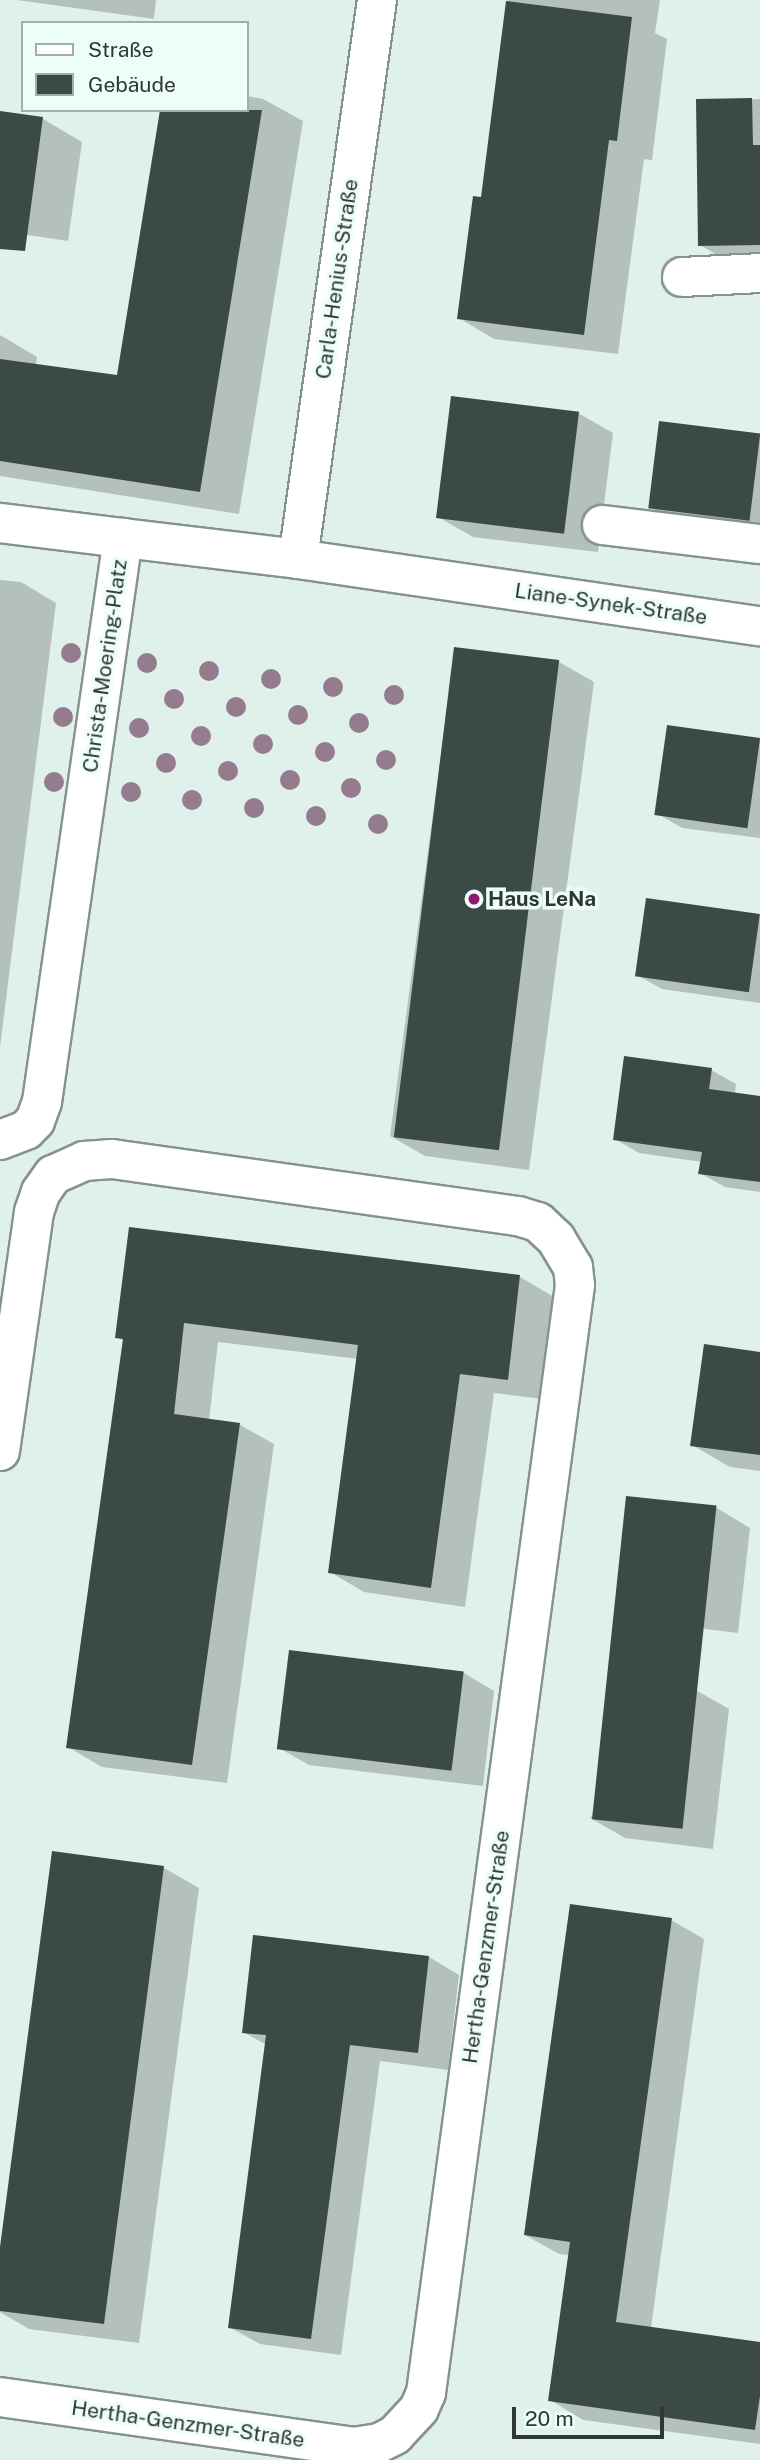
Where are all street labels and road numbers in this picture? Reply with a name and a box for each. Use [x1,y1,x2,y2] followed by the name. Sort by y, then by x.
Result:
[310,177,364,381] street label: Carla-Henius-Straße
[78,558,132,774] street label: Christa-Moering-Platz
[513,578,709,630] street label: Liane-Synek-Straße
[457,1829,515,2065] street label: Hertha-Genzmer-Straße
[70,2395,306,2453] street label: Hertha-Genzmer-Straße

